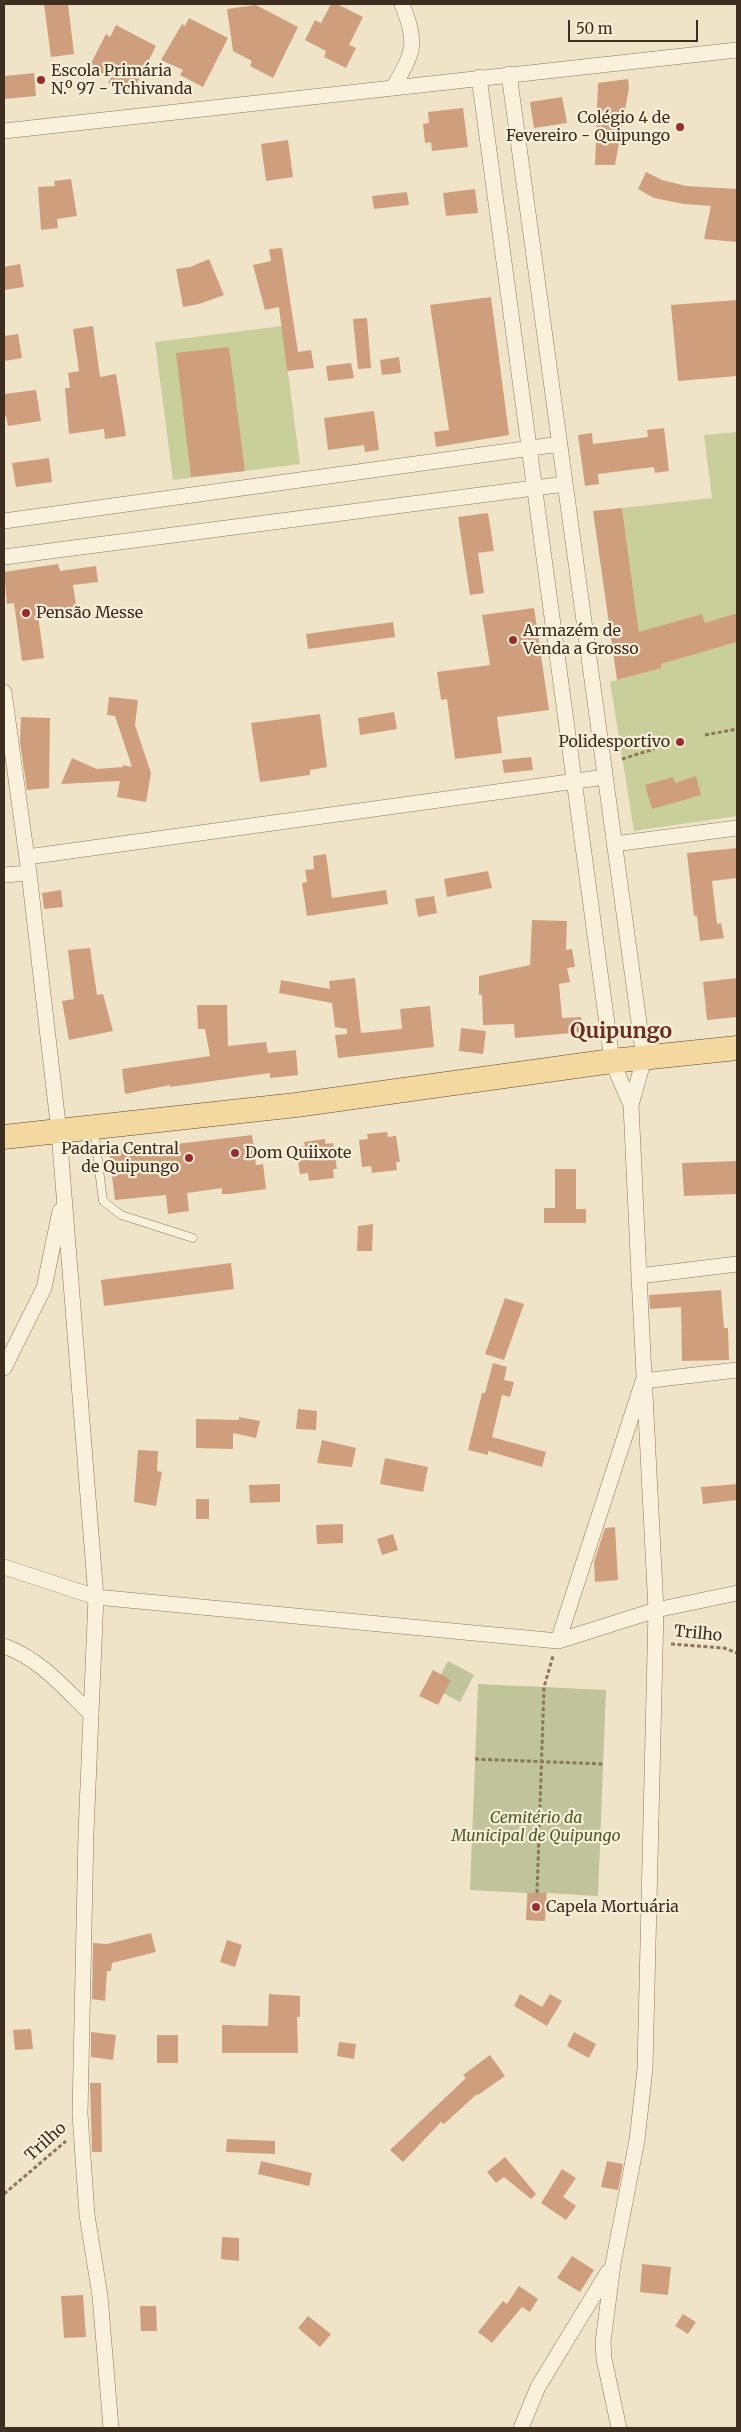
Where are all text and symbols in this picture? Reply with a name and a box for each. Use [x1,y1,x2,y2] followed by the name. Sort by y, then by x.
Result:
[571,10,701,42] scale bar
[576,19,613,38] text: 50 m
[51,61,192,99] place label: Escola Primária N.º 97 - Tchivanda
[35,74,47,86] marker: Escola Primária N.º 97 - Tchivanda
[506,108,670,146] place label: Colégio 4 de Fevereiro - Quipungo
[674,121,686,133] marker: Colégio 4 de Fevereiro - Quipungo
[36,603,143,623] place label: Pensão Messe
[20,607,32,619] marker: Pensão Messe
[523,621,639,659] place label: Armazém de Venda a Grosso
[507,634,519,646] marker: Armazém de Venda a Grosso
[558,732,670,752] place label: Polidesportivo
[674,736,686,748] marker: Polidesportivo
[570,1019,672,1045] district label: Quipungo
[61,1139,179,1177] place label: Padaria Central de Quipungo
[245,1143,351,1163] place label: Dom Quiixote
[229,1147,241,1159] marker: Dom Quiixote
[183,1152,195,1164] marker: Padaria Central de Quipungo
[673,1622,723,1646] street label: Trilho
[451,1808,621,1846] park label: Cemitério da Municipal de Quipungo
[546,1897,679,1917] place label: Capela Mortuária
[530,1901,542,1913] marker: Capela Mortuária
[22,2119,70,2165] street label: Trilho

